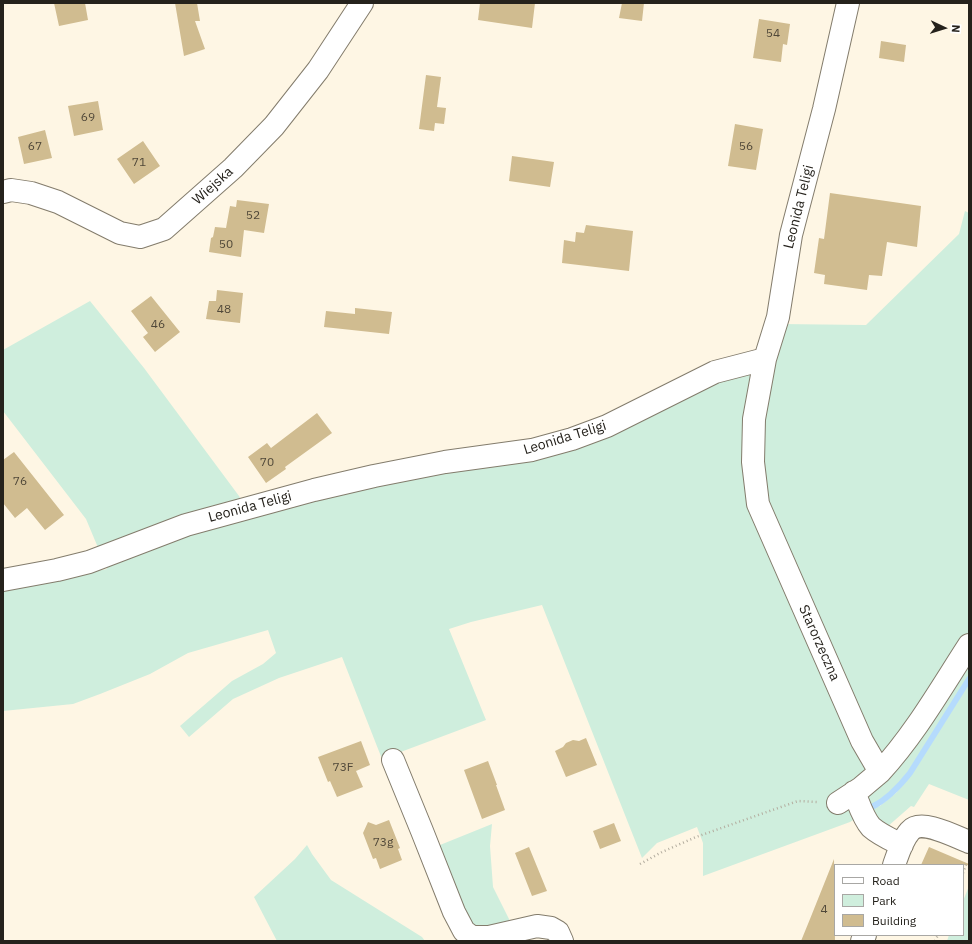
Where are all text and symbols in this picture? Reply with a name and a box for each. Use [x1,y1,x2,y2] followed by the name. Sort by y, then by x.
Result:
[924,8,964,48] north arrow
[949,24,963,33] text: N
[766,27,780,41] house number: 54
[81,111,95,125] house number: 69
[28,140,42,154] house number: 67
[739,140,753,154] house number: 56
[132,156,146,170] house number: 71
[189,163,237,209] street label: Wiejska
[780,163,818,251] street label: Leonida Teligi
[246,209,260,223] house number: 52
[219,238,233,252] house number: 50
[217,303,231,317] house number: 48
[151,318,165,332] house number: 46
[522,417,608,459] street label: Leonida Teligi
[260,456,274,470] house number: 70
[13,475,27,489] house number: 76
[206,488,294,526] street label: Leonida Teligi
[795,602,843,684] street label: Starorzeczna
[332,761,354,775] house number: 73F
[373,836,393,850] house number: 73g
[834,864,964,936] legend
[872,873,900,888] text: Road
[872,893,896,908] text: Park
[820,903,828,917] house number: 4
[872,913,916,928] text: Building

